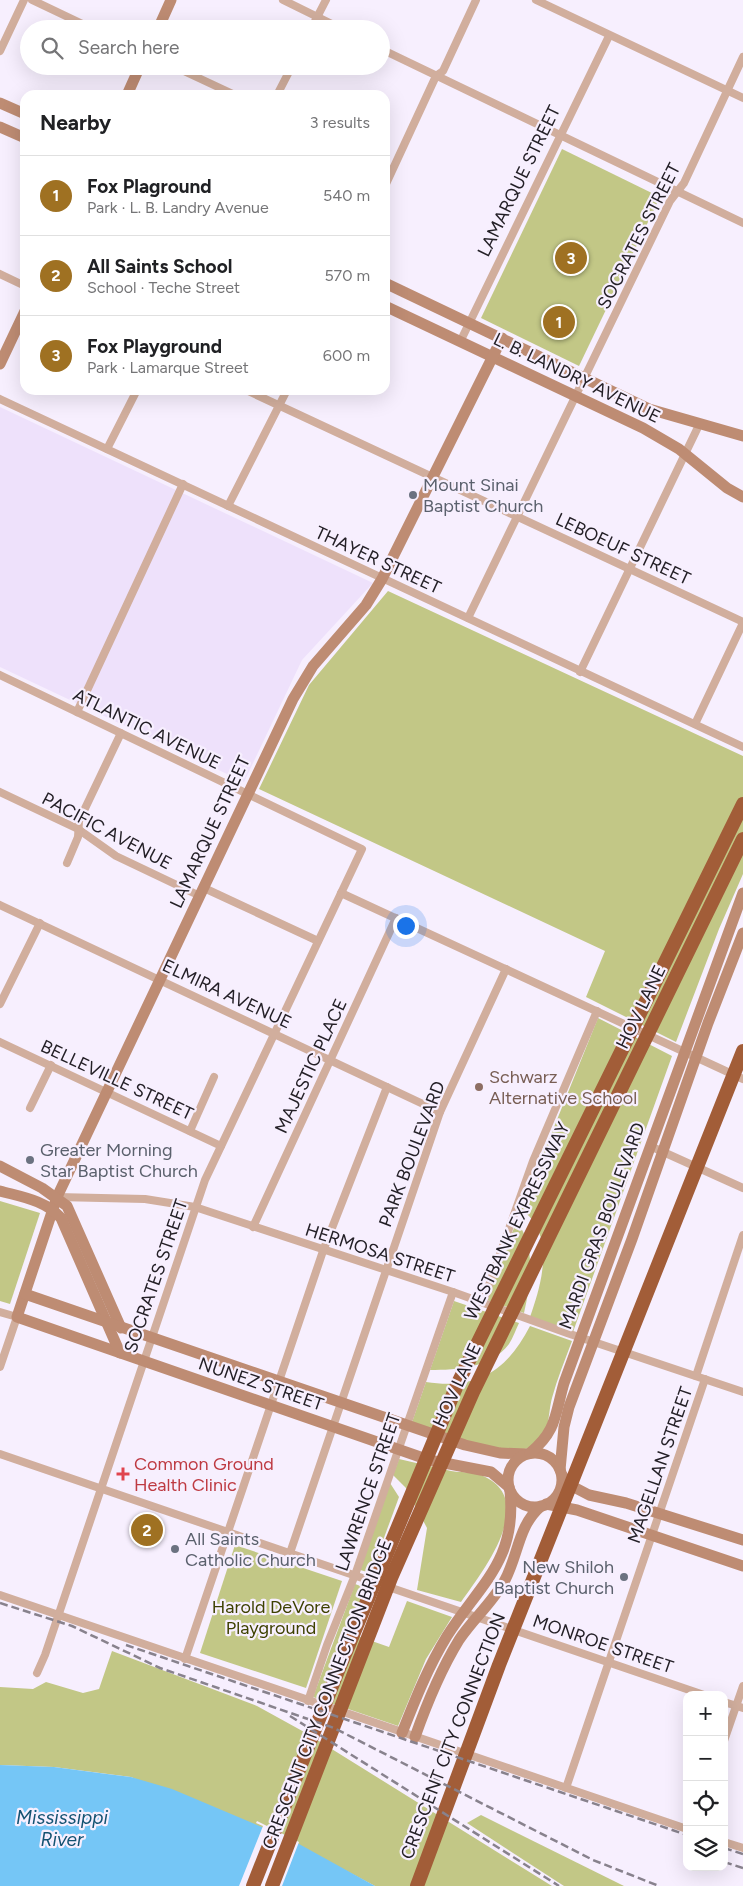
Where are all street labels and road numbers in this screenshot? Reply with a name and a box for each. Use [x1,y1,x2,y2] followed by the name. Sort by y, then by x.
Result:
[473,102,565,260] street label: LAMARQUE STREET
[593,159,685,313] street label: SOCRATES STREET
[490,328,664,428] street label: L. B. LANDRY AVENUE
[552,508,694,590] street label: LEBOEUF STREET
[312,521,444,599] street label: THAYER STREET
[70,684,224,774] street label: ATLANTIC AVENUE
[165,752,255,912] street label: LAMARQUE STREET
[38,787,176,875] street label: PACIFIC AVENUE
[159,954,295,1034] street label: ELMIRA AVENUE
[611,962,671,1052] street label: HOV LANE
[270,995,352,1137] street label: MAJESTIC PLACE
[37,1035,197,1125] street label: BELLEVILLE STREET
[374,1078,450,1230] street label: PARK BOULEVARD
[460,1118,575,1323] street label: WESTBANK EXPRESSWAY
[554,1120,650,1332] street label: MARDI GRAS BOULEVARD
[119,1196,193,1356] street label: SOCRATES STREET
[303,1218,458,1288] street label: HERMOSA STREET
[428,1339,486,1431] street label: HOV LANE
[196,1352,326,1416] street label: NUNEZ STREET
[623,1384,697,1546] street label: MAGELLAN STREET
[331,1410,405,1574] street label: LAWRENCE STREET
[258,1536,396,1852] street label: CRESCENT CITY CONNECTION BRIDGE
[396,1610,510,1862] street label: CRESCENT CITY CONNECTION
[530,1610,676,1678] street label: MONROE STREET

